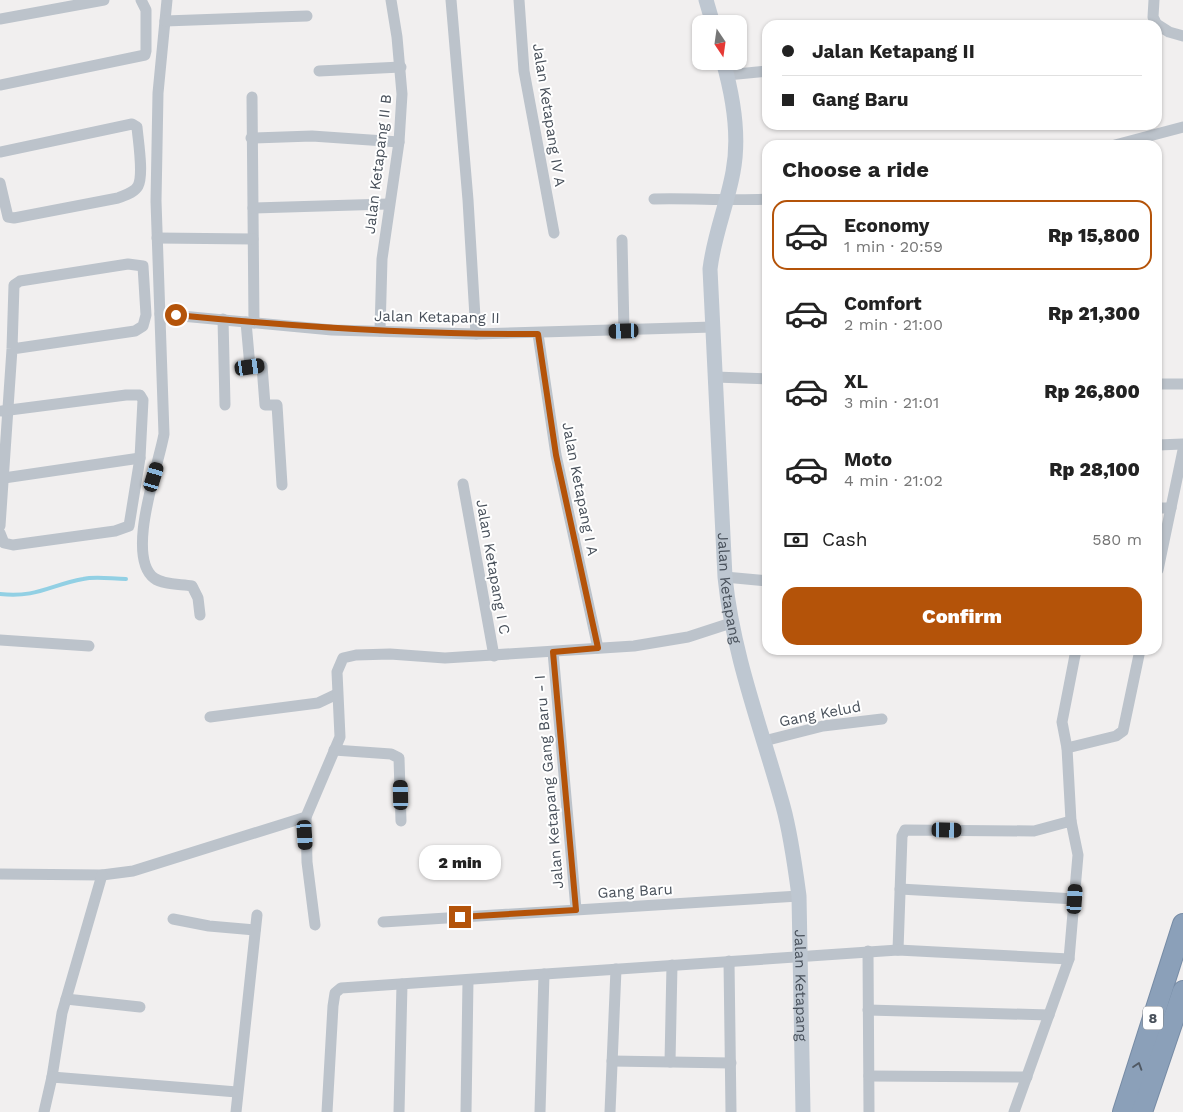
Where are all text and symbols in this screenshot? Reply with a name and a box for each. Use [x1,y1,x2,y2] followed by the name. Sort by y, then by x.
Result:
[692,15,748,70] north arrow
[692,15,747,70] map controls
[812,40,975,63] text: Jalan Ketapang II
[529,42,569,188] street label: Jalan Ketapang IV A
[812,88,909,111] text: Gang Baru
[360,93,396,235] street label: Jalan Ketapang II B
[782,157,929,182] text: Choose a ride
[784,213,829,258] icon: car
[844,214,929,237] text: Economy
[1048,224,1140,247] text: Rp 15,800
[844,237,943,256] text: 1 min · 20:59
[784,291,829,336] icon: car
[844,292,922,315] text: Comfort
[1048,302,1140,325] text: Rp 21,300
[165,304,187,326] route start
[374,307,500,327] street label: Jalan Ketapang II
[844,315,943,334] text: 2 min · 21:00
[608,323,639,339] car
[234,357,265,377] car
[784,369,829,414] icon: car
[844,370,868,393] text: XL
[1044,380,1140,403] text: Rp 26,800
[844,393,939,412] text: 3 min · 21:01
[558,421,602,557] street label: Jalan Ketapang I A
[784,447,829,492] icon: car
[844,448,892,471] text: Moto
[1049,458,1140,481] text: Rp 28,100
[142,460,165,494] car
[844,471,943,490] text: 4 min · 21:02
[472,498,514,636] street label: Jalan Ketapang I C
[782,526,810,554] icon: cash
[822,528,868,551] text: Cash
[1092,530,1142,549] text: 580 m
[714,532,745,645] street label: Jalan Ketapang
[782,587,1142,645] button: Confirm
[531,674,567,890] street label: Jalan Ketapang Gang Baru - I
[778,697,862,731] street label: Gang Kelud
[393,780,408,810] car
[296,820,313,850] car
[931,822,962,838] car
[419,844,501,880] callout: 2 min
[438,853,482,872] text: 2 min
[597,880,673,902] street label: Gang Baru
[1066,884,1083,914] car
[449,906,471,928] route end
[791,929,811,1041] street label: Jalan Ketapang
[1143,1006,1163,1030] road number: 8
[1132,1062,1142,1070] one-way arrow

